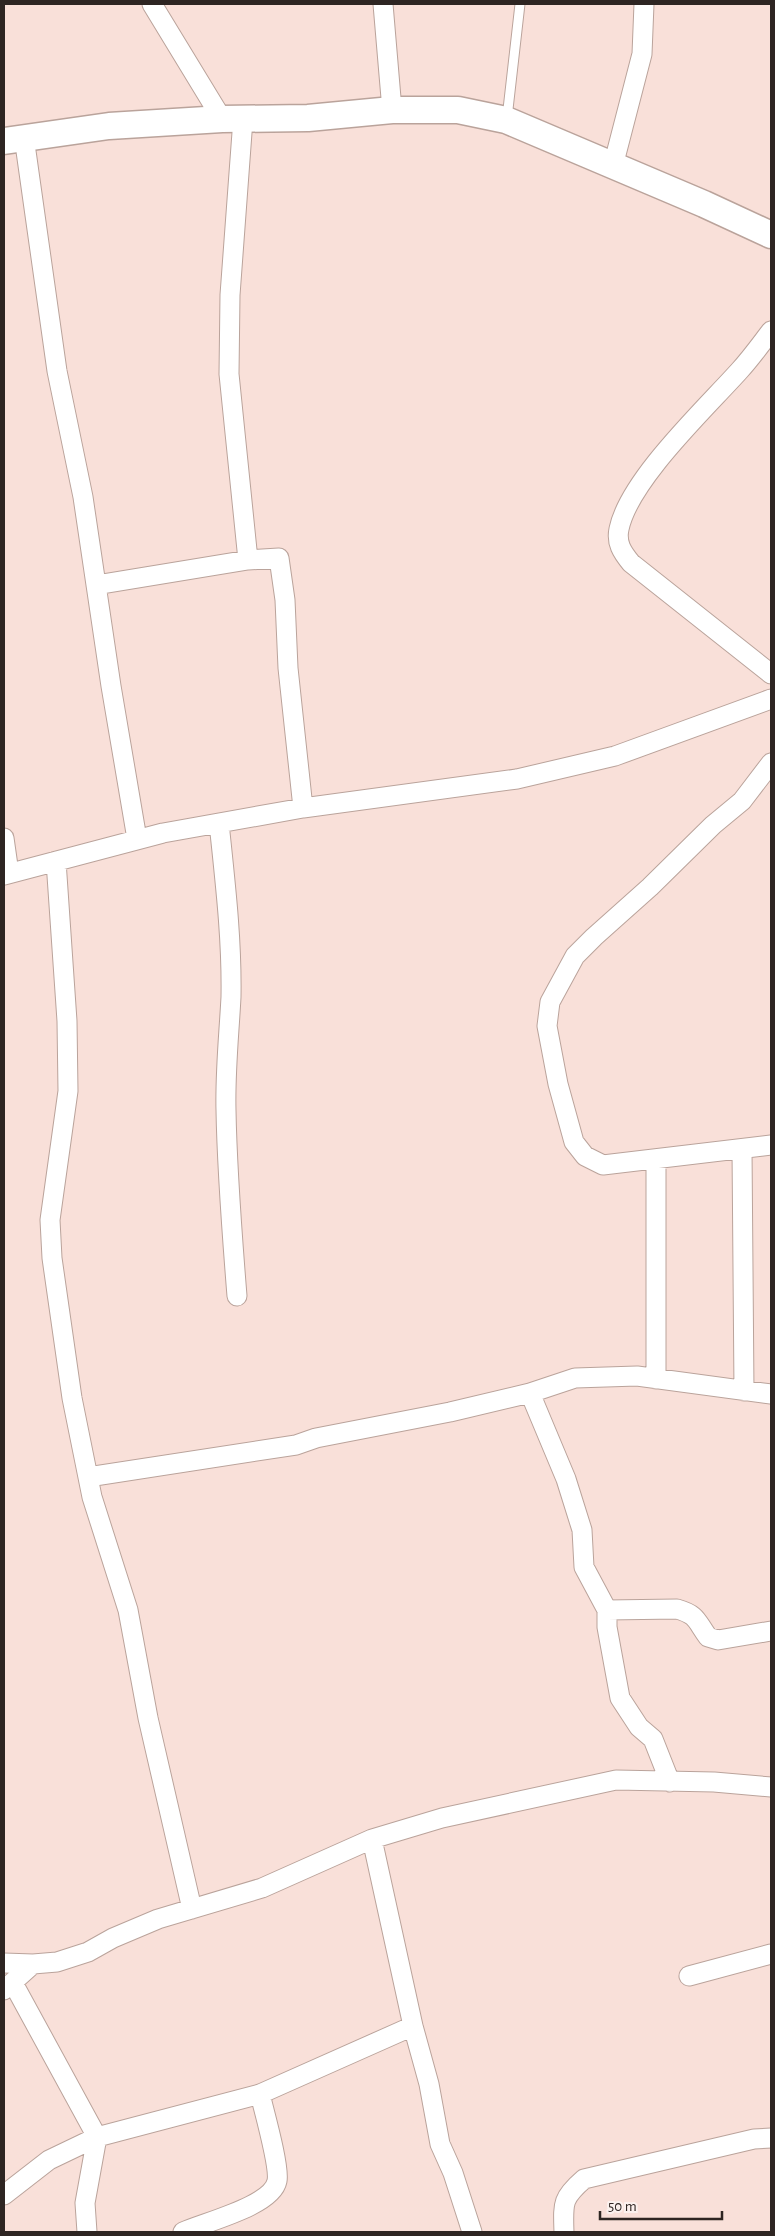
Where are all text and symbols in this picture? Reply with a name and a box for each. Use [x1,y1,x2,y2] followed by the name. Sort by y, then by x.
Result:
[600,2188,722,2220] scale bar
[608,2199,637,2214] text: 50 m

